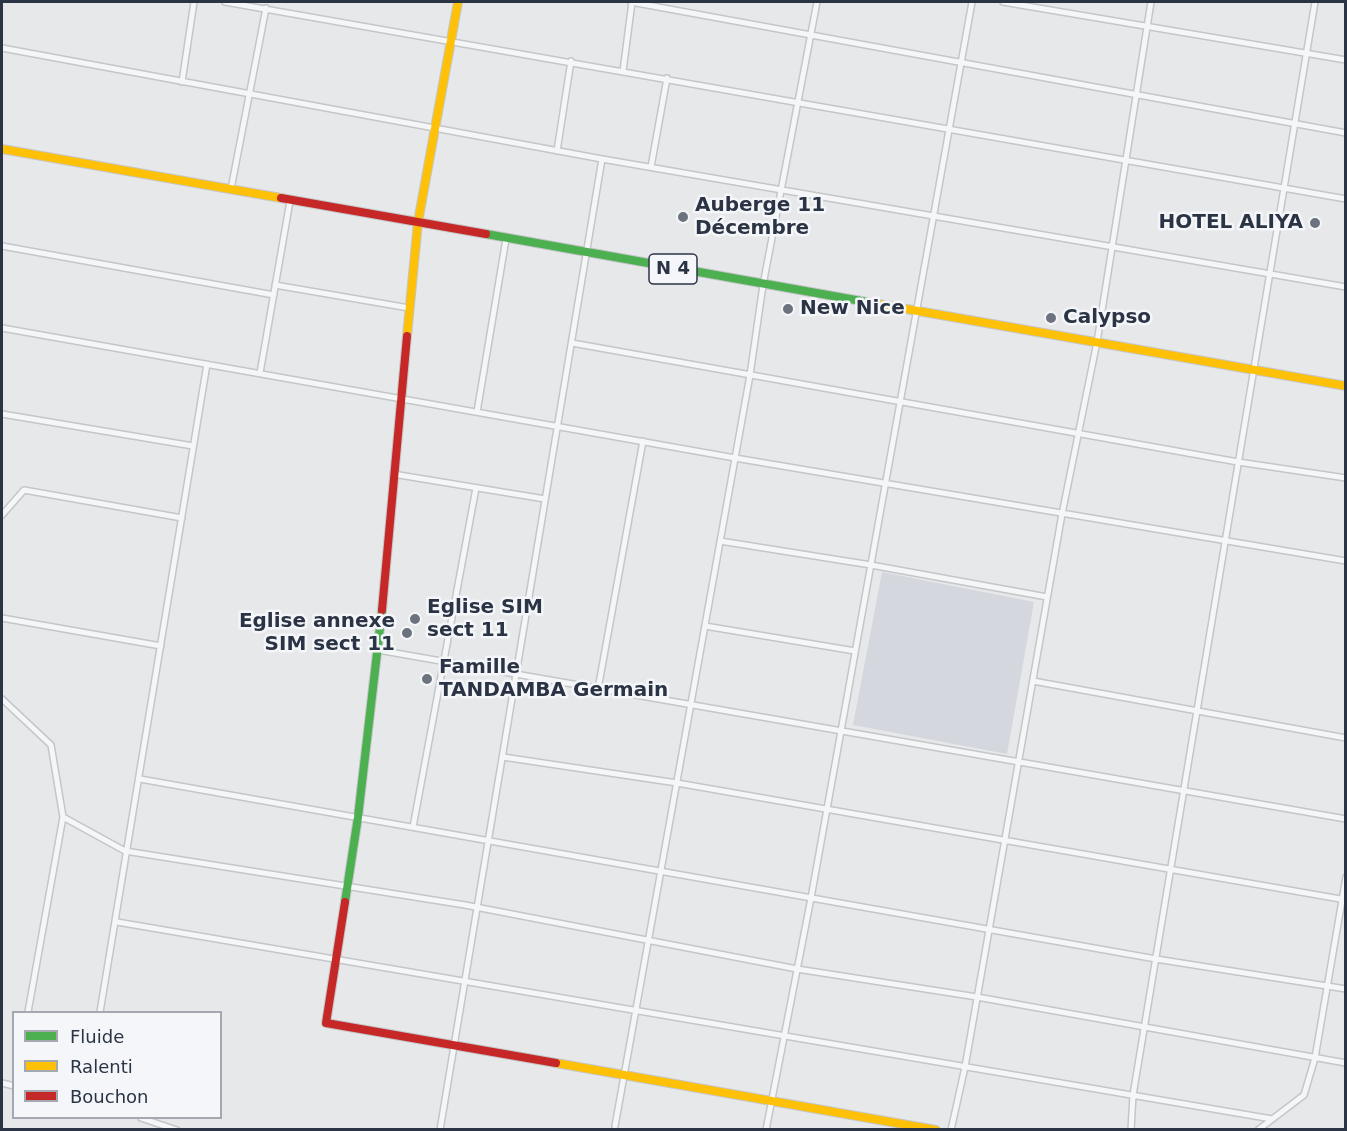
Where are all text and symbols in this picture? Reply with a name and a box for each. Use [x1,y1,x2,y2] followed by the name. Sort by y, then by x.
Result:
[695,194,825,241] place label: Auberge 11 Décembre
[676,210,690,224] marker: Auberge 11 Décembre
[1159,211,1303,235] place label: HOTEL ALIYA
[1308,216,1322,230] marker: HOTEL ALIYA
[649,254,697,284] road number: N 4
[800,297,905,321] place label: New Nice
[781,302,795,316] marker: New Nice
[1063,306,1151,330] place label: Calypso
[1044,311,1058,325] marker: Calypso
[427,596,543,643] place label: Eglise SIM sect 11
[239,610,395,657] place label: Eglise annexe SIM sect 11
[408,612,422,626] marker: Eglise SIM sect 11
[400,626,414,640] marker: Eglise annexe SIM sect 11
[439,656,668,703] place label: Famille TANDAMBA Germain
[420,672,434,686] marker: Famille TANDAMBA Germain
[12,1011,222,1119] legend
[70,1026,124,1047] text: Fluide
[70,1056,133,1077] text: Ralenti
[70,1086,149,1107] text: Bouchon

